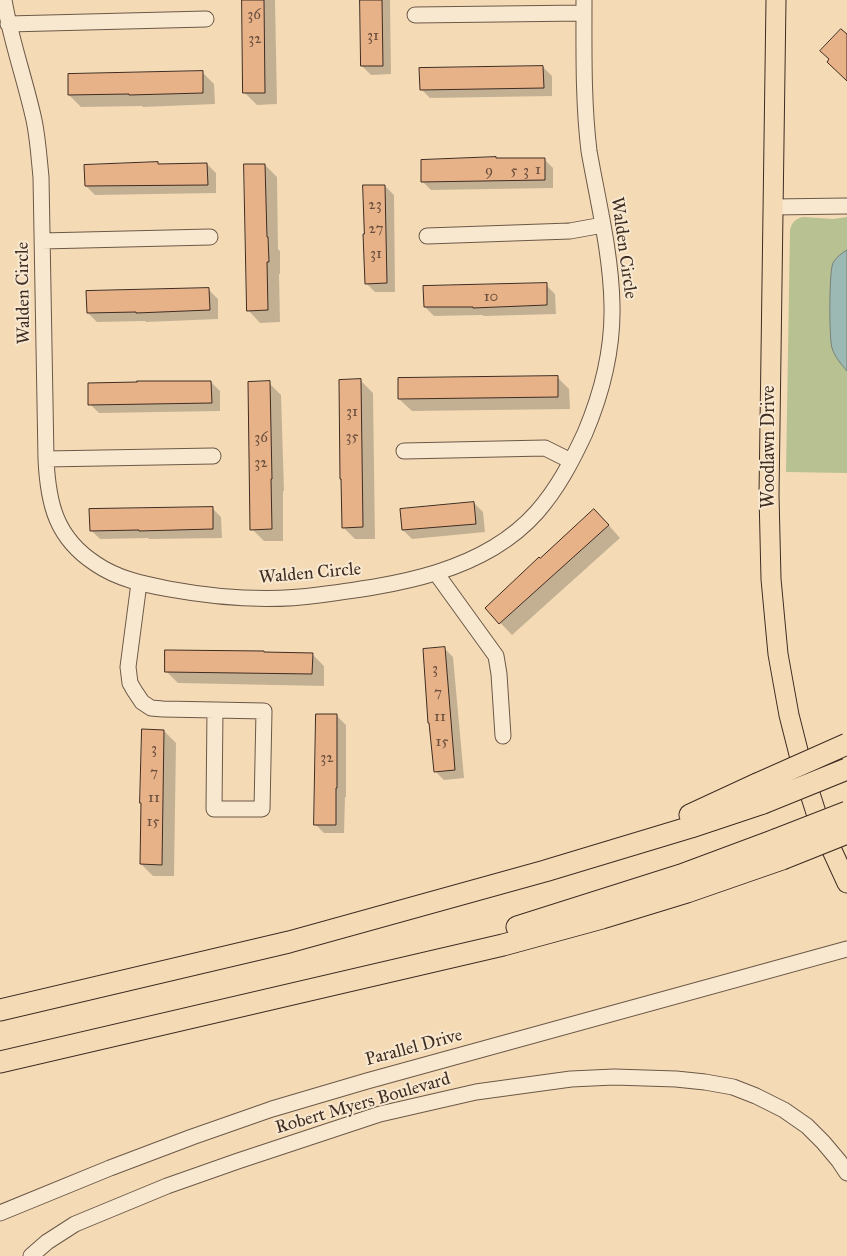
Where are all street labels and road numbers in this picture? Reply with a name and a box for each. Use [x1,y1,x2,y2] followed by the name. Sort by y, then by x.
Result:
[605,196,641,300] street label: Walden Circle
[12,242,36,344] street label: Walden Circle
[759,385,781,509] street label: Woodlawn Drive
[258,559,362,589] street label: Walden Circle
[363,1025,465,1071] street label: Parallel Drive
[273,1069,453,1139] street label: Robert Myers Boulevard

